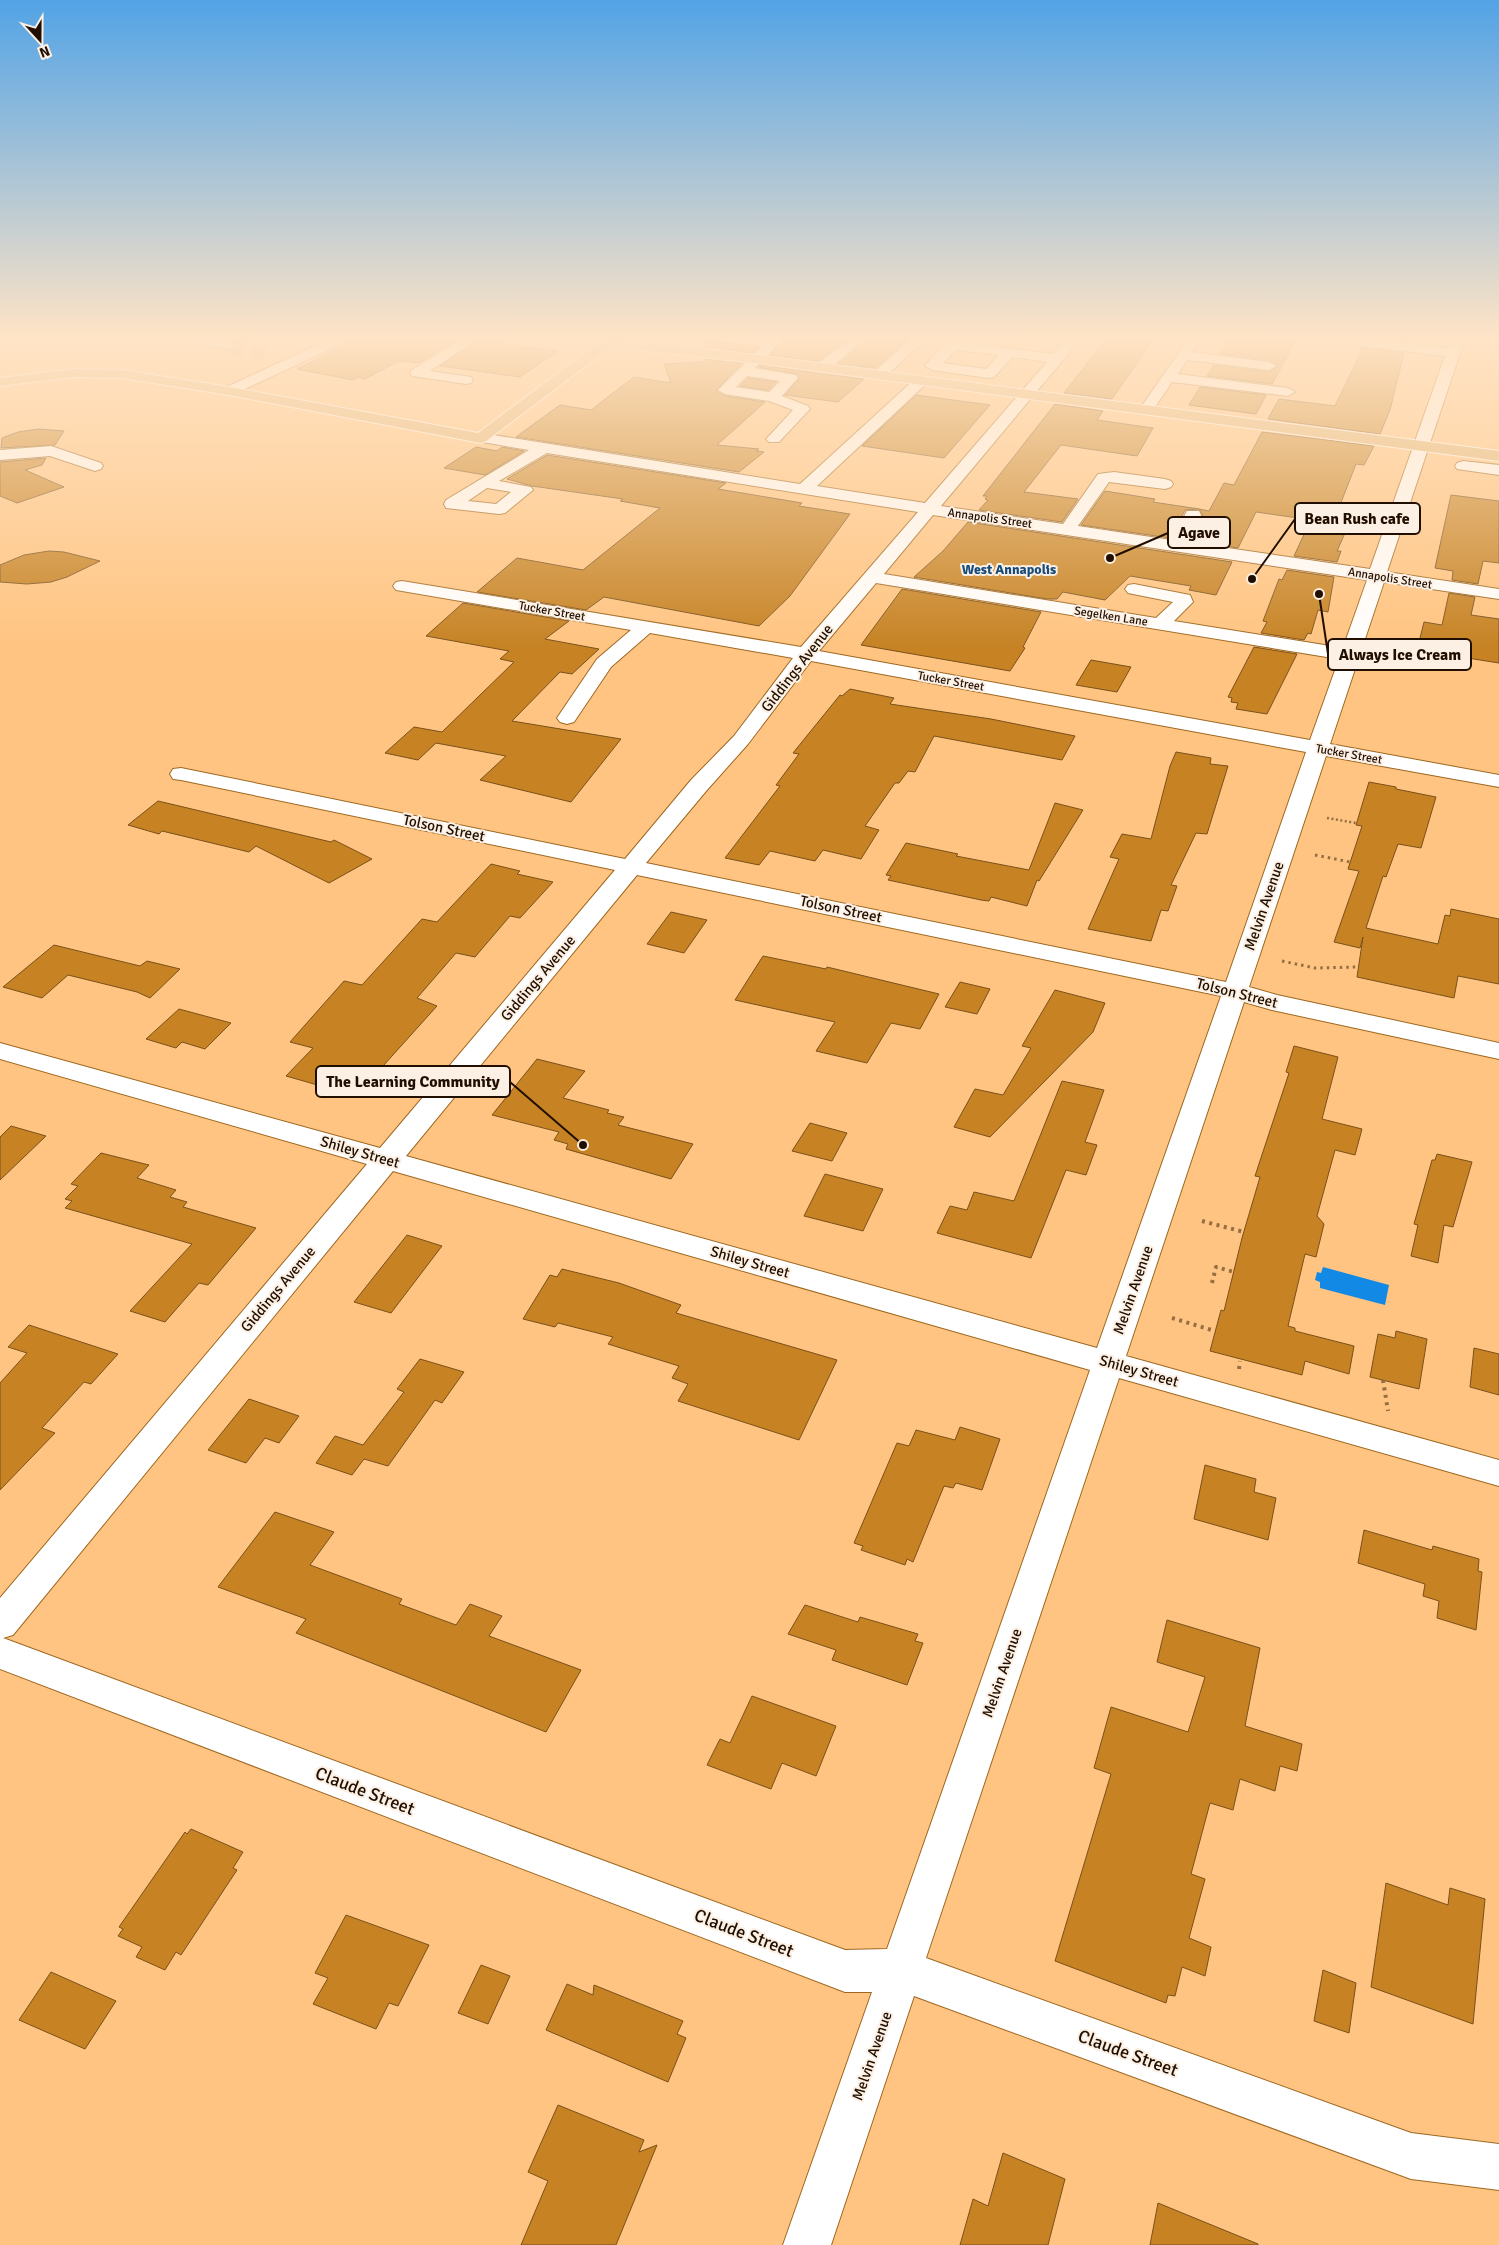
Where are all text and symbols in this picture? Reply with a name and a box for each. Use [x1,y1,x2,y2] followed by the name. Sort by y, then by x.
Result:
[15,15,65,65] north arrow
[37,42,52,61] text: N
[1295,503,1420,534] callout: Bean Rush cafe
[947,505,1033,532] street label: Annapolis Street
[1304,509,1410,529] text: Bean Rush cafe
[1168,517,1230,548] callout: Agave
[1178,523,1220,543] text: Agave
[962,561,1056,578] district label: West Annapolis
[1347,564,1433,593] street label: Annapolis Street
[518,598,586,625] street label: Tucker Street
[1073,603,1149,630] street label: Segelken Lane
[757,620,837,716] street label: Giddings Avenue
[1328,639,1471,670] callout: Always Ice Cream
[1339,645,1461,665] text: Always Ice Cream
[917,668,985,695] street label: Tucker Street
[1315,741,1383,768] street label: Tucker Street
[401,811,487,845] street label: Tolson Street
[1240,859,1288,953] street label: Melvin Avenue
[798,892,884,926] street label: Tolson Street
[497,931,579,1025] street label: Giddings Avenue
[1194,974,1280,1012] street label: Tolson Street
[316,1066,510,1097] callout: The Learning Community
[326,1072,500,1092] text: The Learning Community
[318,1132,402,1172] street label: Shiley Street
[237,1242,319,1336] street label: Giddings Avenue
[708,1242,792,1282] street label: Shiley Street
[1109,1243,1157,1337] street label: Melvin Avenue
[1097,1351,1181,1391] street label: Shiley Street
[978,1626,1026,1720] street label: Melvin Avenue
[312,1762,418,1820] street label: Claude Street
[691,1904,797,1962] street label: Claude Street
[848,2009,896,2103] street label: Melvin Avenue
[1075,2025,1181,2081] street label: Claude Street

